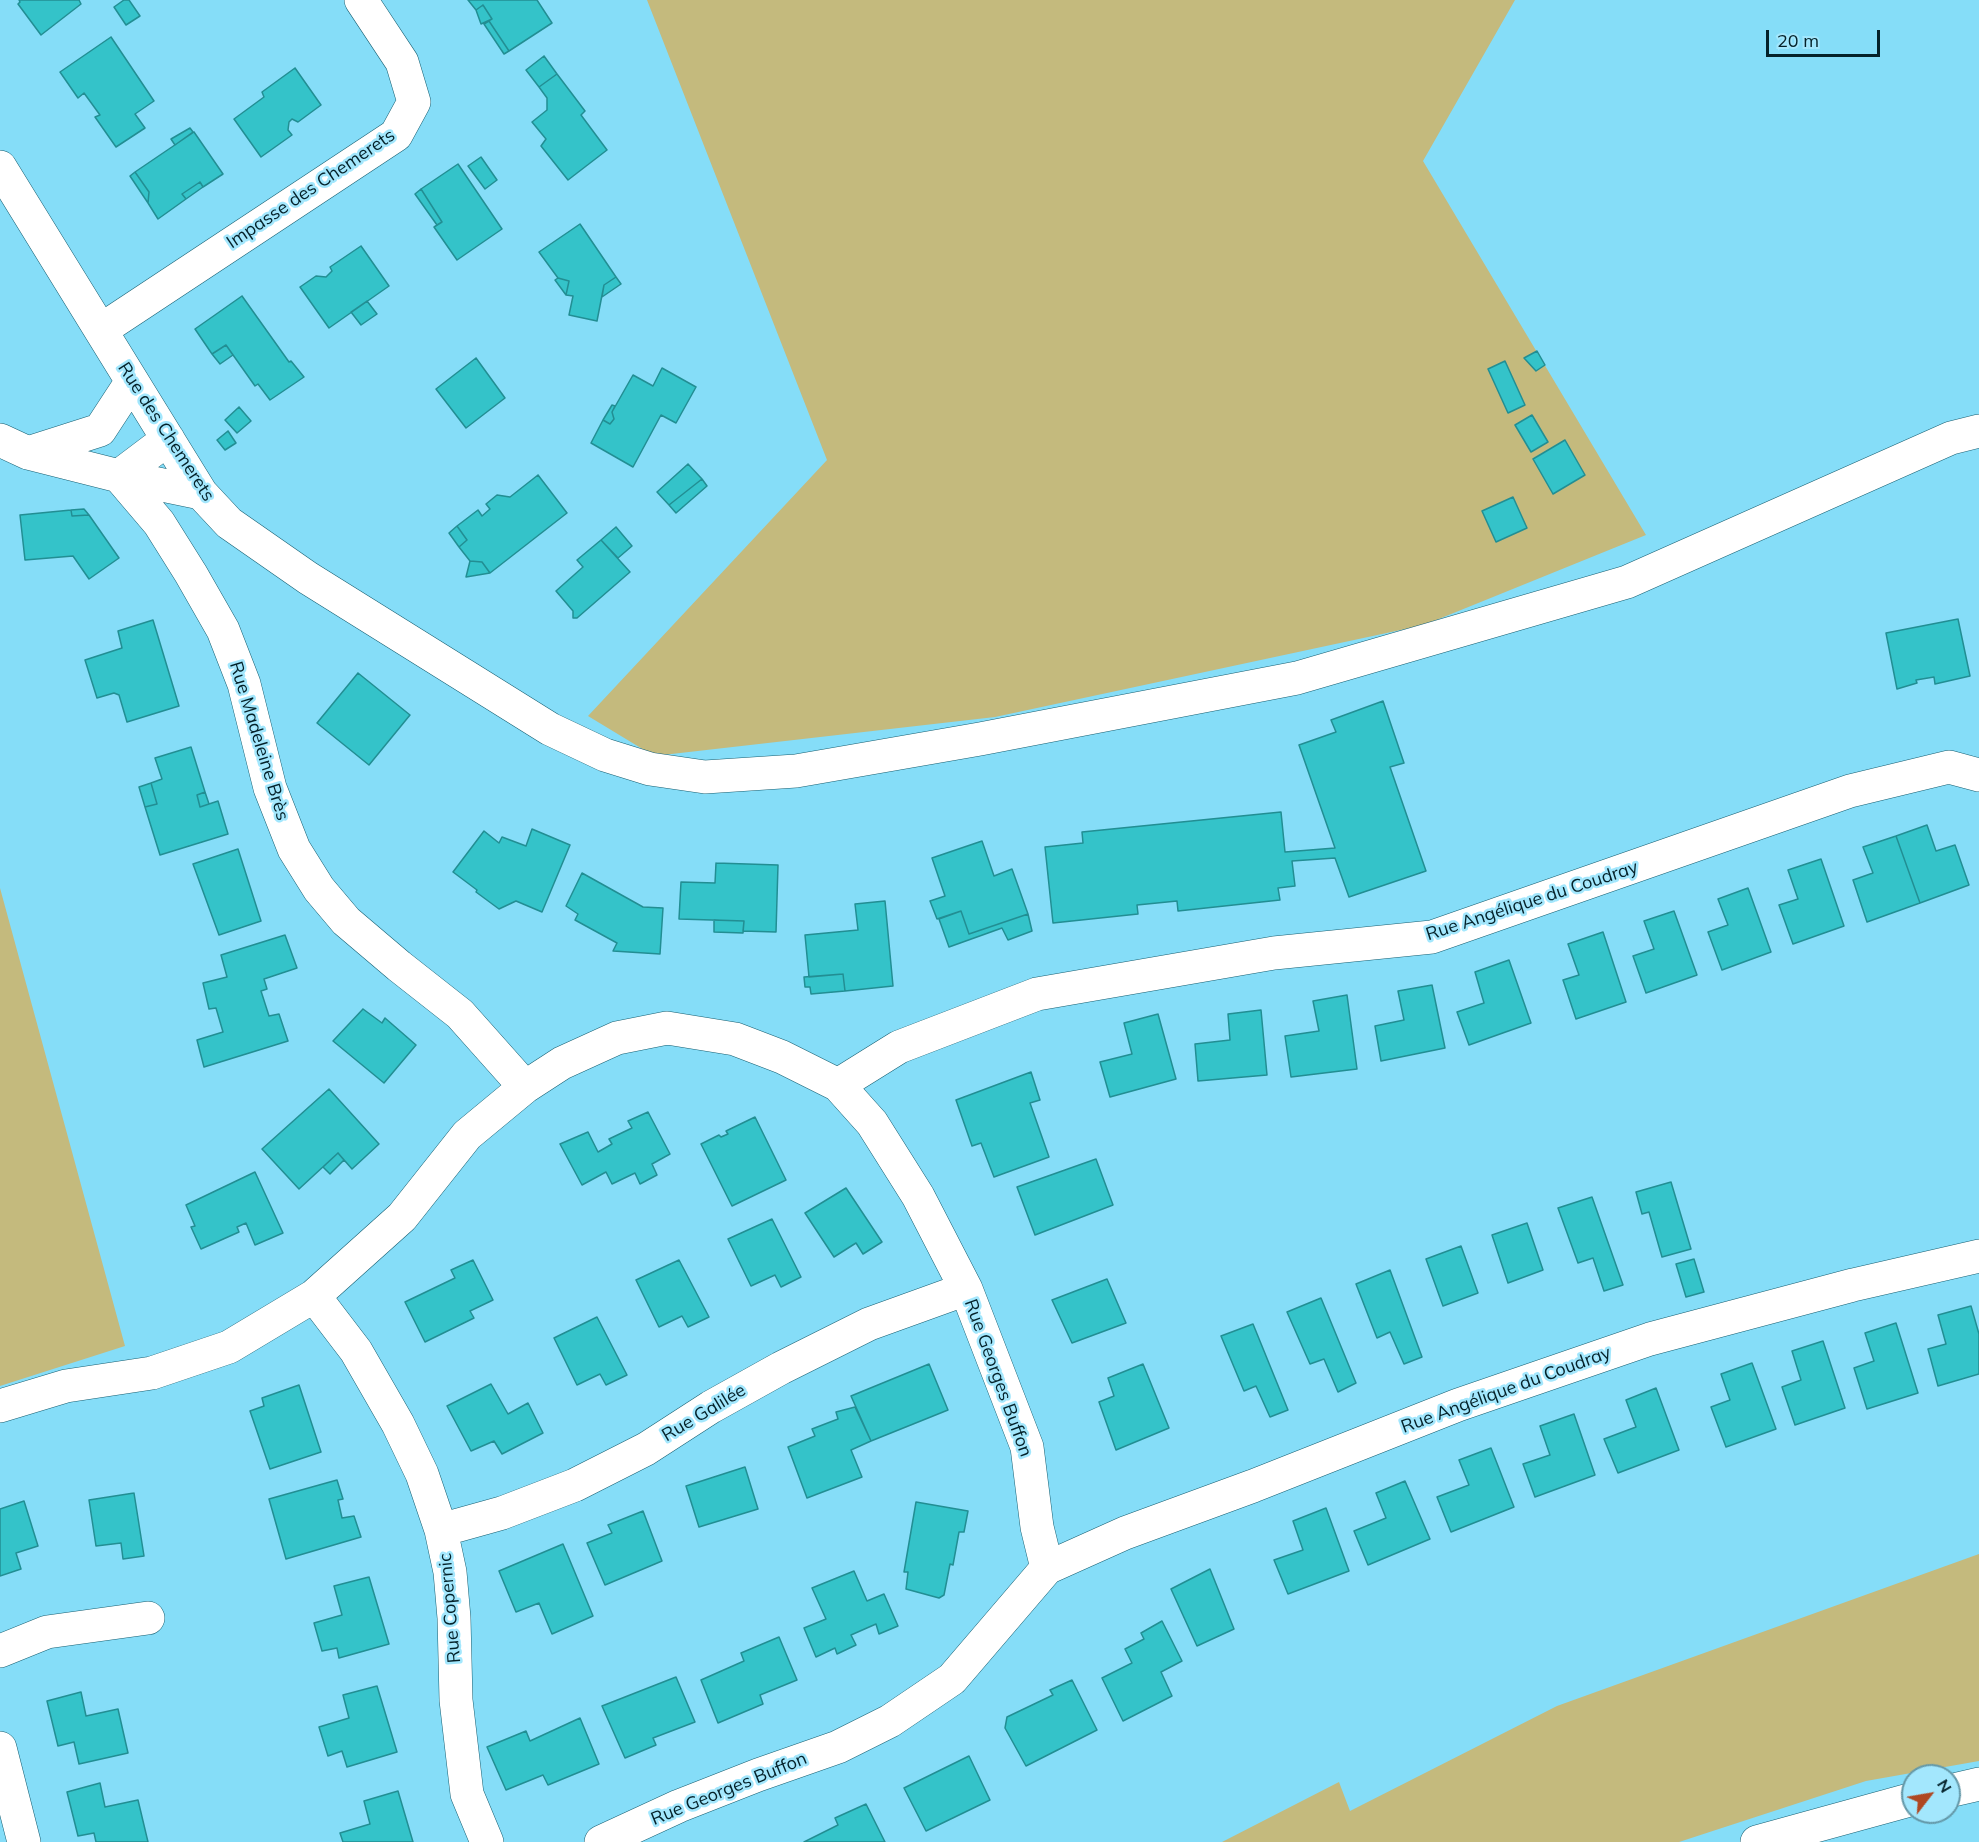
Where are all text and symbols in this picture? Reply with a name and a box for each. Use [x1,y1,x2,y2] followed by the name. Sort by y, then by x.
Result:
[1769,18,1883,56] scale bar
[1777,29,1819,52] text: 20 m
[223,125,399,253] street label: Impasse des Chemerets
[113,359,219,505] street label: Rue des Chemerets
[225,659,293,823] street label: Rue Madeleine Brès
[1423,856,1641,946] street label: Rue Angélique du Coudray
[959,1296,1037,1460] street label: Rue Georges Buffon
[1398,1342,1614,1438] street label: Rue Angélique du Coudray
[658,1380,750,1446] street label: Rue Galilée
[434,1552,466,1664] street label: Rue Copernic
[648,1748,810,1830] street label: Rue Georges Buffon
[1901,1764,1961,1824] north arrow
[1933,1775,1956,1796] text: N

